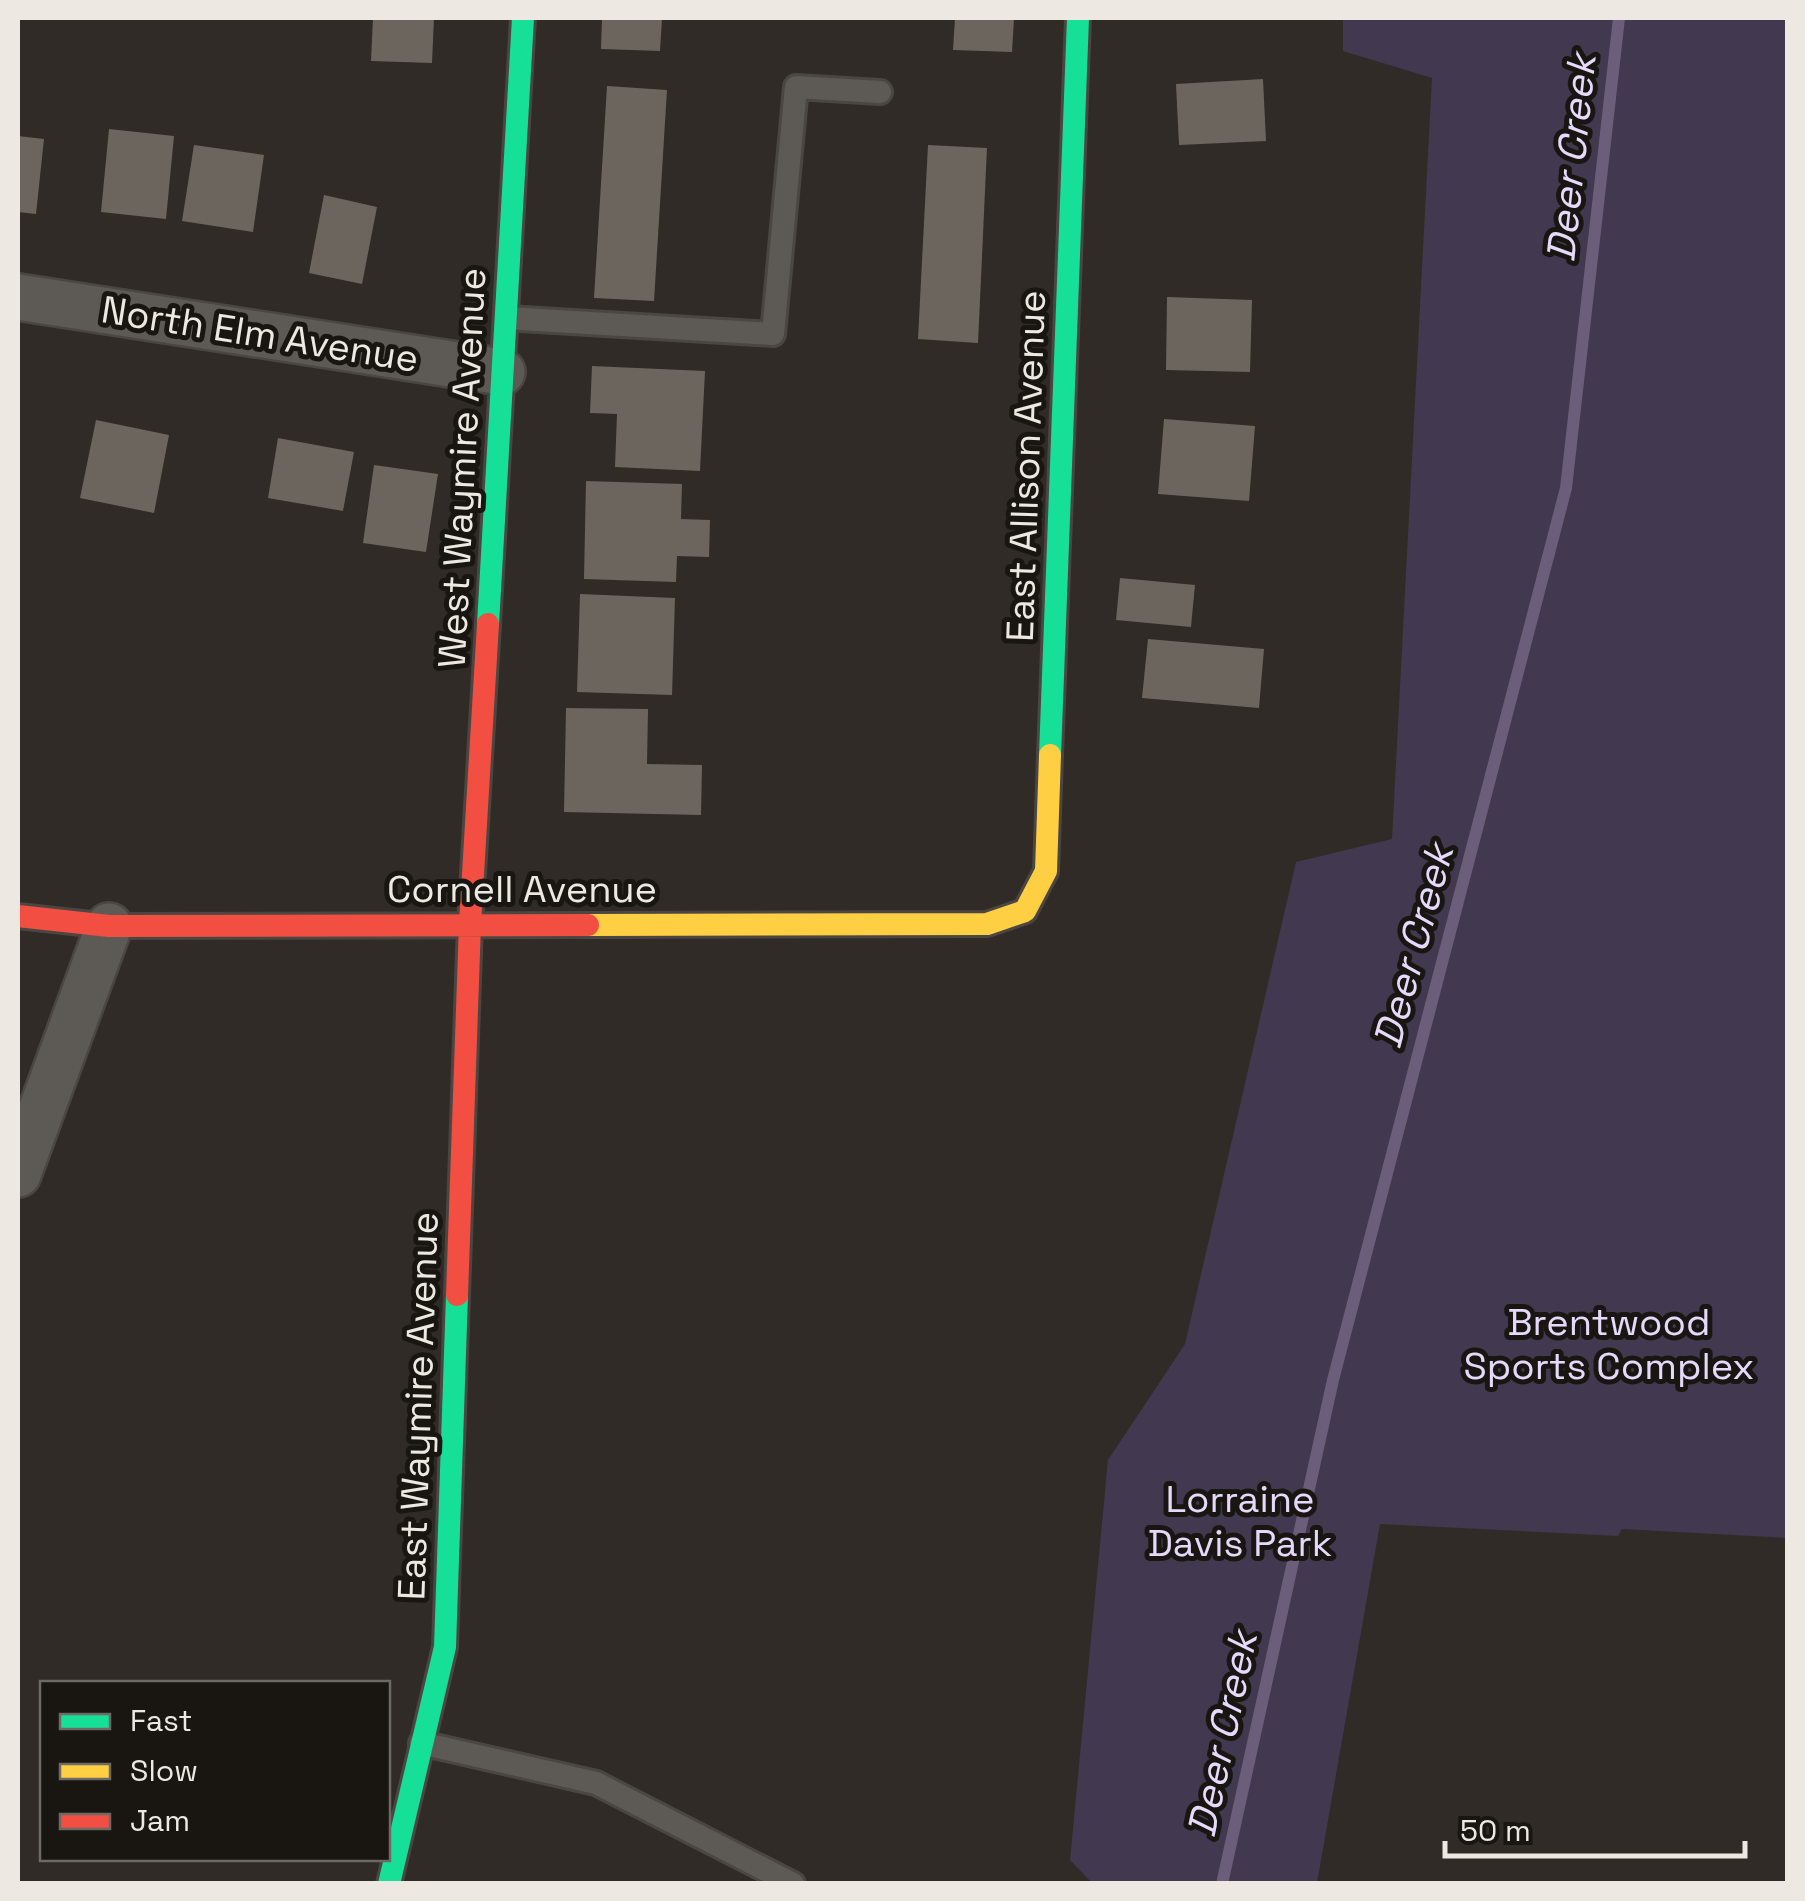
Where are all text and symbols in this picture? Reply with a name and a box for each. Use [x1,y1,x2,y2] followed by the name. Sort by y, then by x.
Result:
[1535,47,1608,264] water label: Deer Creek
[428,267,496,669] street label: West Waymire Avenue
[98,285,422,383] street label: North Elm Avenue
[996,289,1056,643] street label: East Allison Avenue
[1362,835,1466,1053] water label: Deer Creek
[387,865,657,913] street label: Cornell Avenue
[387,1211,449,1601] street label: East Waymire Avenue
[1464,1298,1754,1390] park label: Brentwood Sports Complex
[1148,1475,1332,1567] park label: Lorraine Davis Park
[1176,1623,1270,1841] water label: Deer Creek
[40,1681,390,1861] legend
[130,1701,192,1740] text: Fast
[130,1751,198,1790] text: Slow
[1445,1796,1745,1858] scale bar
[130,1801,190,1840] text: Jam
[1460,1811,1531,1850] text: 50 m

